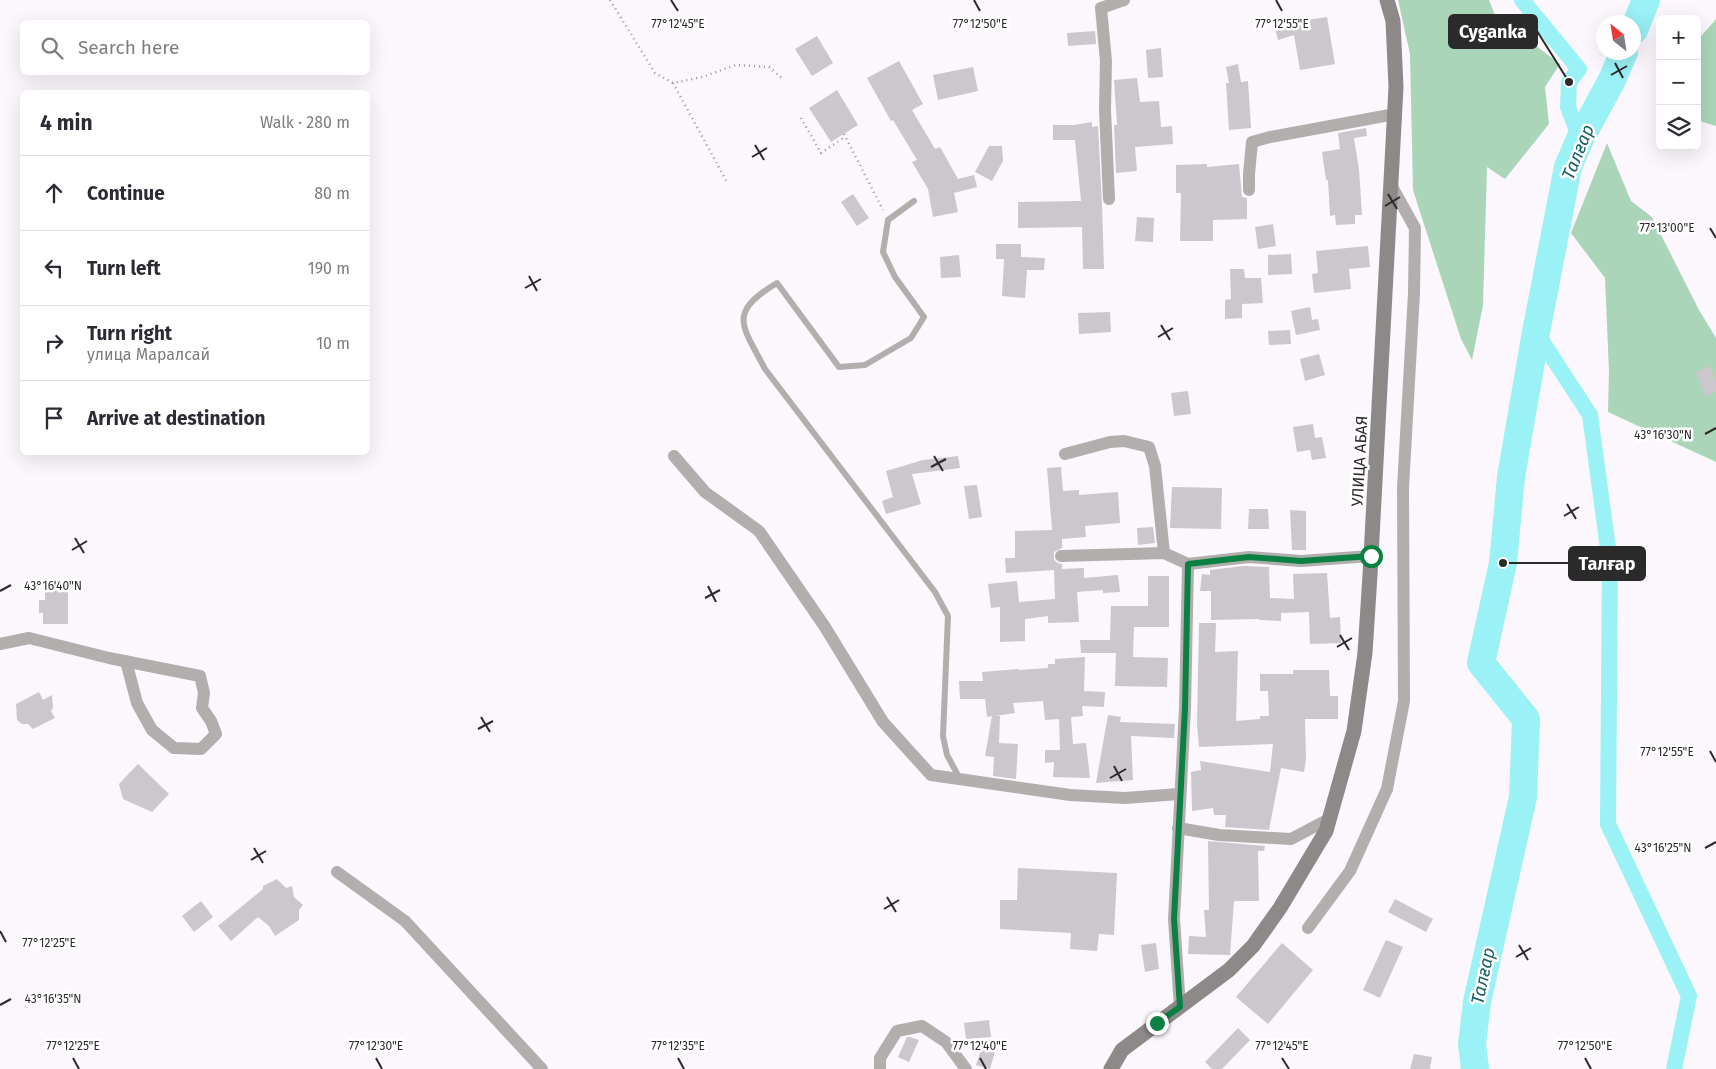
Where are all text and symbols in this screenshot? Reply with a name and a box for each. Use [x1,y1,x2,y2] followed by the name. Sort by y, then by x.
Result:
[1449,15,1537,48] callout: Cyganka
[1596,15,1641,60] north arrow
[1656,15,1701,150] map controls
[1656,15,1701,60] button: +
[651,17,705,31] text: 77°12'45"E
[953,17,1007,31] text: 77°12'50"E
[1255,17,1309,31] text: 77°12'55"E
[20,20,370,75] search box
[1459,21,1527,43] text: Cyganka
[38,34,66,62] icon: search
[78,36,179,59] text: Search here
[1656,60,1701,105] button: −
[1656,105,1701,150] button: layers
[40,110,93,136] text: 4 min
[260,113,350,132] text: Walk · 280 m
[1557,121,1599,183] water label: Талғар
[40,179,68,207] icon: ahead
[87,182,165,205] text: Continue
[314,184,350,203] text: 80 m
[1639,221,1695,235] text: 77°13'00"E
[40,254,68,282] icon: left
[87,257,161,280] text: Turn left
[308,259,350,278] text: 190 m
[87,322,172,345] text: Turn right
[40,329,68,357] icon: right
[316,334,350,353] text: 10 m
[87,345,210,364] text: улица Маралсай
[40,404,68,432] icon: arrive
[87,407,266,430] text: Arrive at destination
[1348,415,1371,507] street label: УЛИЦА АБАЯ
[1634,428,1692,442] text: 43°16'30"N
[1360,545,1383,568] route start
[1569,547,1645,580] callout: Талғар
[1579,553,1636,575] text: Талғар
[24,579,82,593] text: 43°16'40"N
[1640,745,1694,759] text: 77°12'55"E
[1634,841,1692,855] text: 43°16'25"N
[22,936,76,950] text: 77°12'25"E
[1466,946,1500,1006] water label: Талғар
[24,992,82,1006] text: 43°16'35"N
[1146,1012,1169,1035] route end
[46,1039,100,1053] text: 77°12'25"E
[349,1039,403,1053] text: 77°12'30"E
[651,1039,705,1053] text: 77°12'35"E
[953,1039,1007,1053] text: 77°12'40"E
[1255,1039,1309,1053] text: 77°12'45"E
[1558,1039,1612,1053] text: 77°12'50"E

